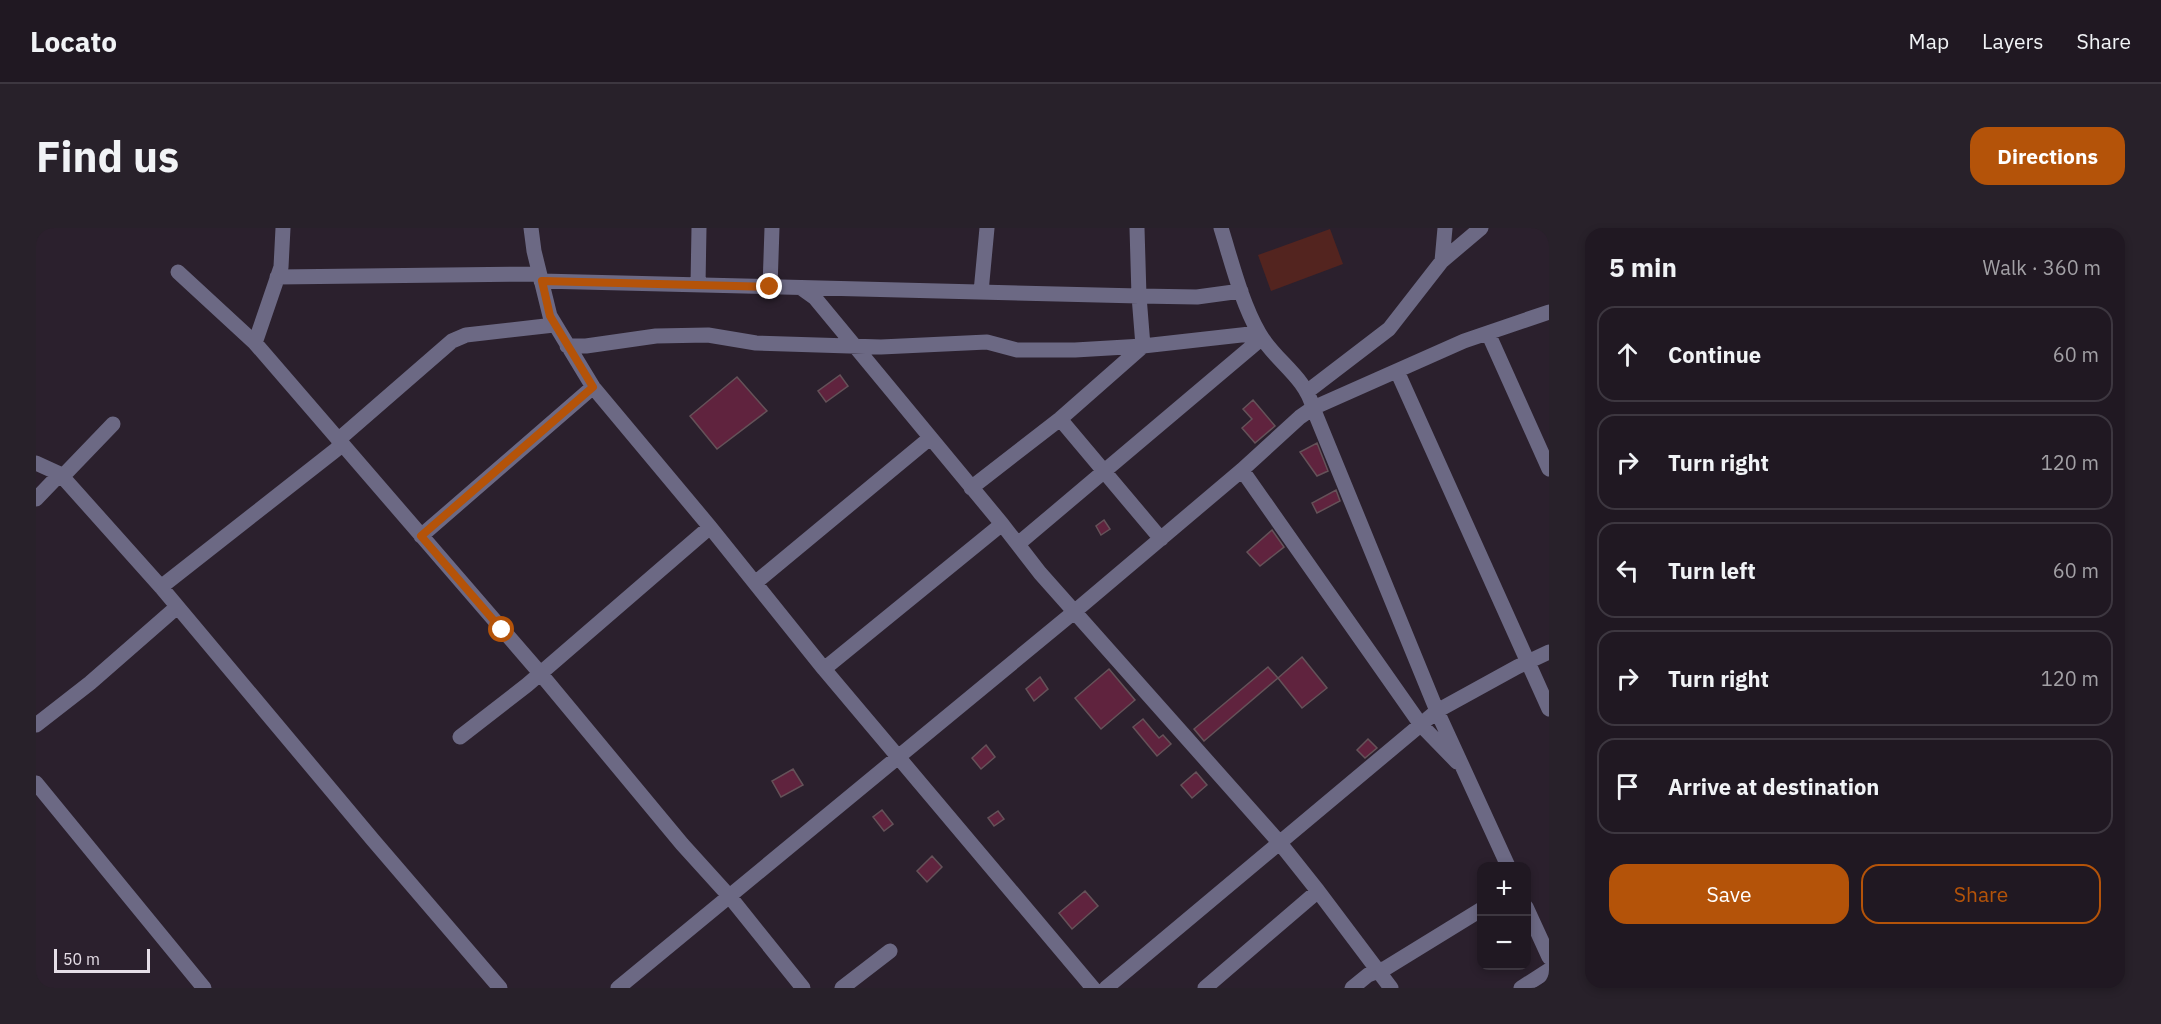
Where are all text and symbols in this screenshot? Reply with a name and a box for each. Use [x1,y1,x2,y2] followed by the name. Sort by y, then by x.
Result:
[30,23,117,60] text: Locato
[1909,27,1949,55] text: Map
[1982,27,2044,55] text: Layers
[2077,27,2131,55] text: Share
[1970,127,2125,185] button: Directions
[36,129,179,184] text: Find us
[1609,250,1677,284] text: 5 min
[1983,254,2101,281] text: Walk · 360 m
[756,273,782,299] route end
[1611,338,1644,371] icon: ahead
[1668,340,1761,369] text: Continue
[2053,341,2099,368] text: 60 m
[1611,446,1644,479] icon: right
[1668,448,1769,477] text: Turn right
[2041,449,2099,476] text: 120 m
[1611,554,1644,587] icon: left
[1668,556,1756,585] text: Turn left
[2053,557,2099,584] text: 60 m
[488,616,514,642] route start
[1611,662,1644,695] icon: right
[1668,664,1769,693] text: Turn right
[2041,665,2099,692] text: 120 m
[1611,770,1644,803] icon: arrive
[1668,772,1879,801] text: Arrive at destination
[1477,862,1531,970] map controls
[1477,862,1531,916] button: +
[1609,864,1849,924] button: Save
[1861,864,2101,924] button: Share
[1477,916,1531,970] button: −
[54,946,150,974] scale bar
[63,949,100,969] text: 50 m

